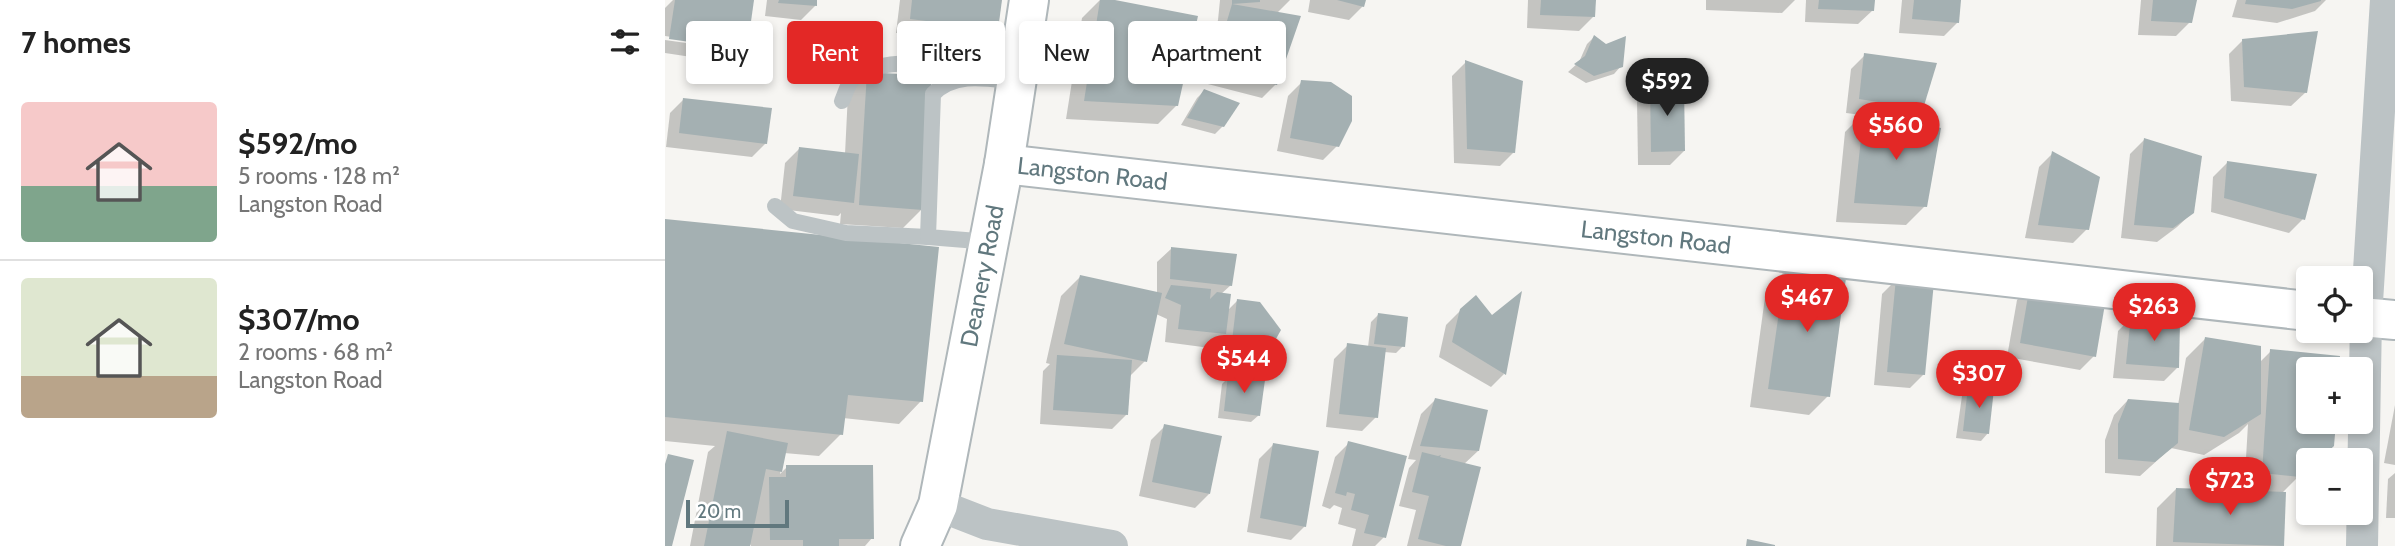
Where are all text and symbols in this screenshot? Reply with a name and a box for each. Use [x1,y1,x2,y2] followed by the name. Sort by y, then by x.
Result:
[686,21,773,84] chip: Buy
[787,21,883,84] chip: Rent
[897,21,1005,84] chip: Filters
[1019,21,1114,84] chip: New
[1128,21,1286,84] chip: Apartment
[606,23,644,61] icon: filters
[21,24,131,61] text: 7 homes
[1626,58,1708,118] pin: $592
[1642,67,1692,95] text: $592
[1855,102,1937,162] pin: $560
[1869,111,1923,139] text: $560
[238,125,357,162] text: $592/mo
[77,130,161,214] icon: home
[1016,151,1169,196] street label: Langston Road
[238,162,400,190] text: 5 rooms · 128 m²
[238,190,383,218] text: Langston Road
[954,202,1010,349] street label: Deanery Road
[1579,214,1733,260] street label: Langston Road
[2296,266,2373,525] map controls
[2296,266,2373,343] button: locate
[1766,274,1848,334] pin: $467
[1781,283,1833,311] text: $467
[2113,284,2195,343] pin: $263
[2129,292,2179,320] text: $263
[238,301,360,338] text: $307/mo
[77,306,161,390] icon: home
[1203,336,1285,395] pin: $544
[238,338,393,366] text: 2 rooms · 68 m²
[1217,344,1271,372] text: $544
[1938,350,2020,410] pin: $307
[2296,357,2373,434] button: +
[1952,359,2006,387] text: $307
[238,366,383,394] text: Langston Road
[2296,448,2373,525] button: −
[2189,458,2271,517] pin: $723
[2205,466,2255,494] text: $723
[686,497,789,529] scale bar
[697,500,741,523] text: 20 m

